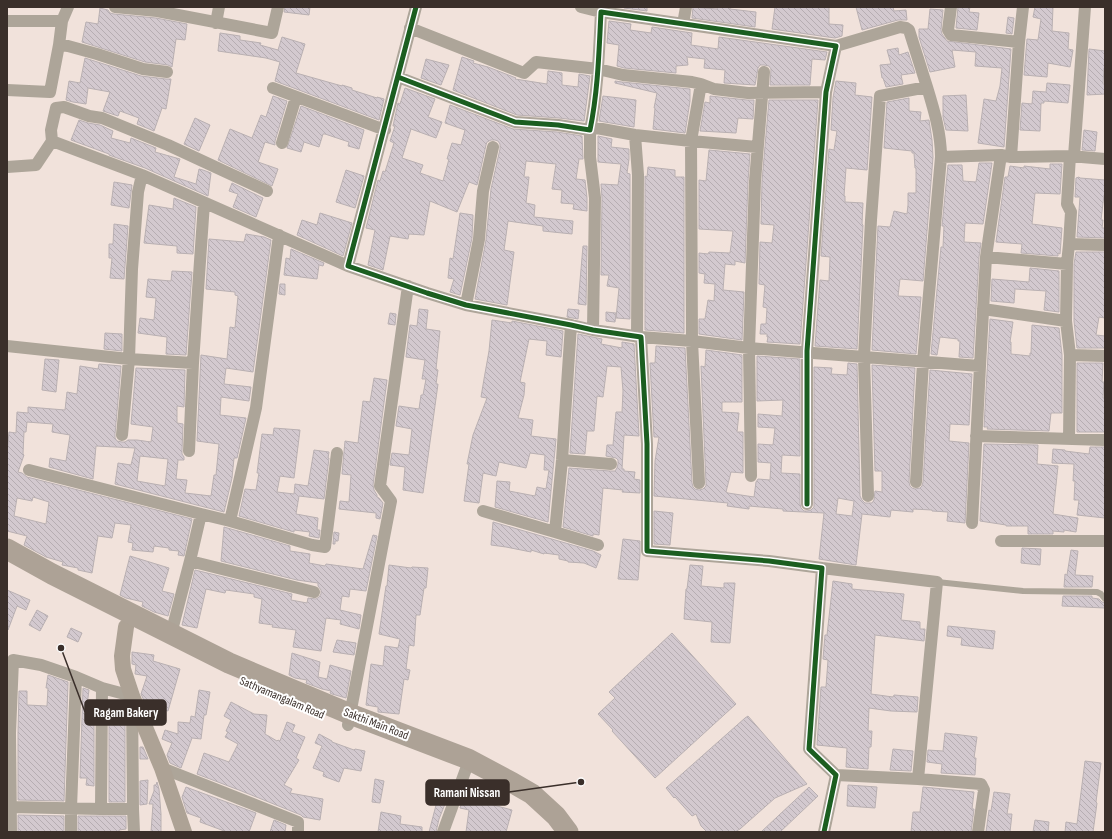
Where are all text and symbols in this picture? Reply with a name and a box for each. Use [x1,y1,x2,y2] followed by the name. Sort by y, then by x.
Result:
[237,673,327,723] street label: Sathyamangalam Road
[85,700,166,725] callout: Ragam Bakery
[94,705,159,721] text: Ragam Bakery
[341,705,411,743] street label: Sakthi Main Road
[426,780,509,805] callout: Ramani Nissan
[434,785,500,801] text: Ramani Nissan

